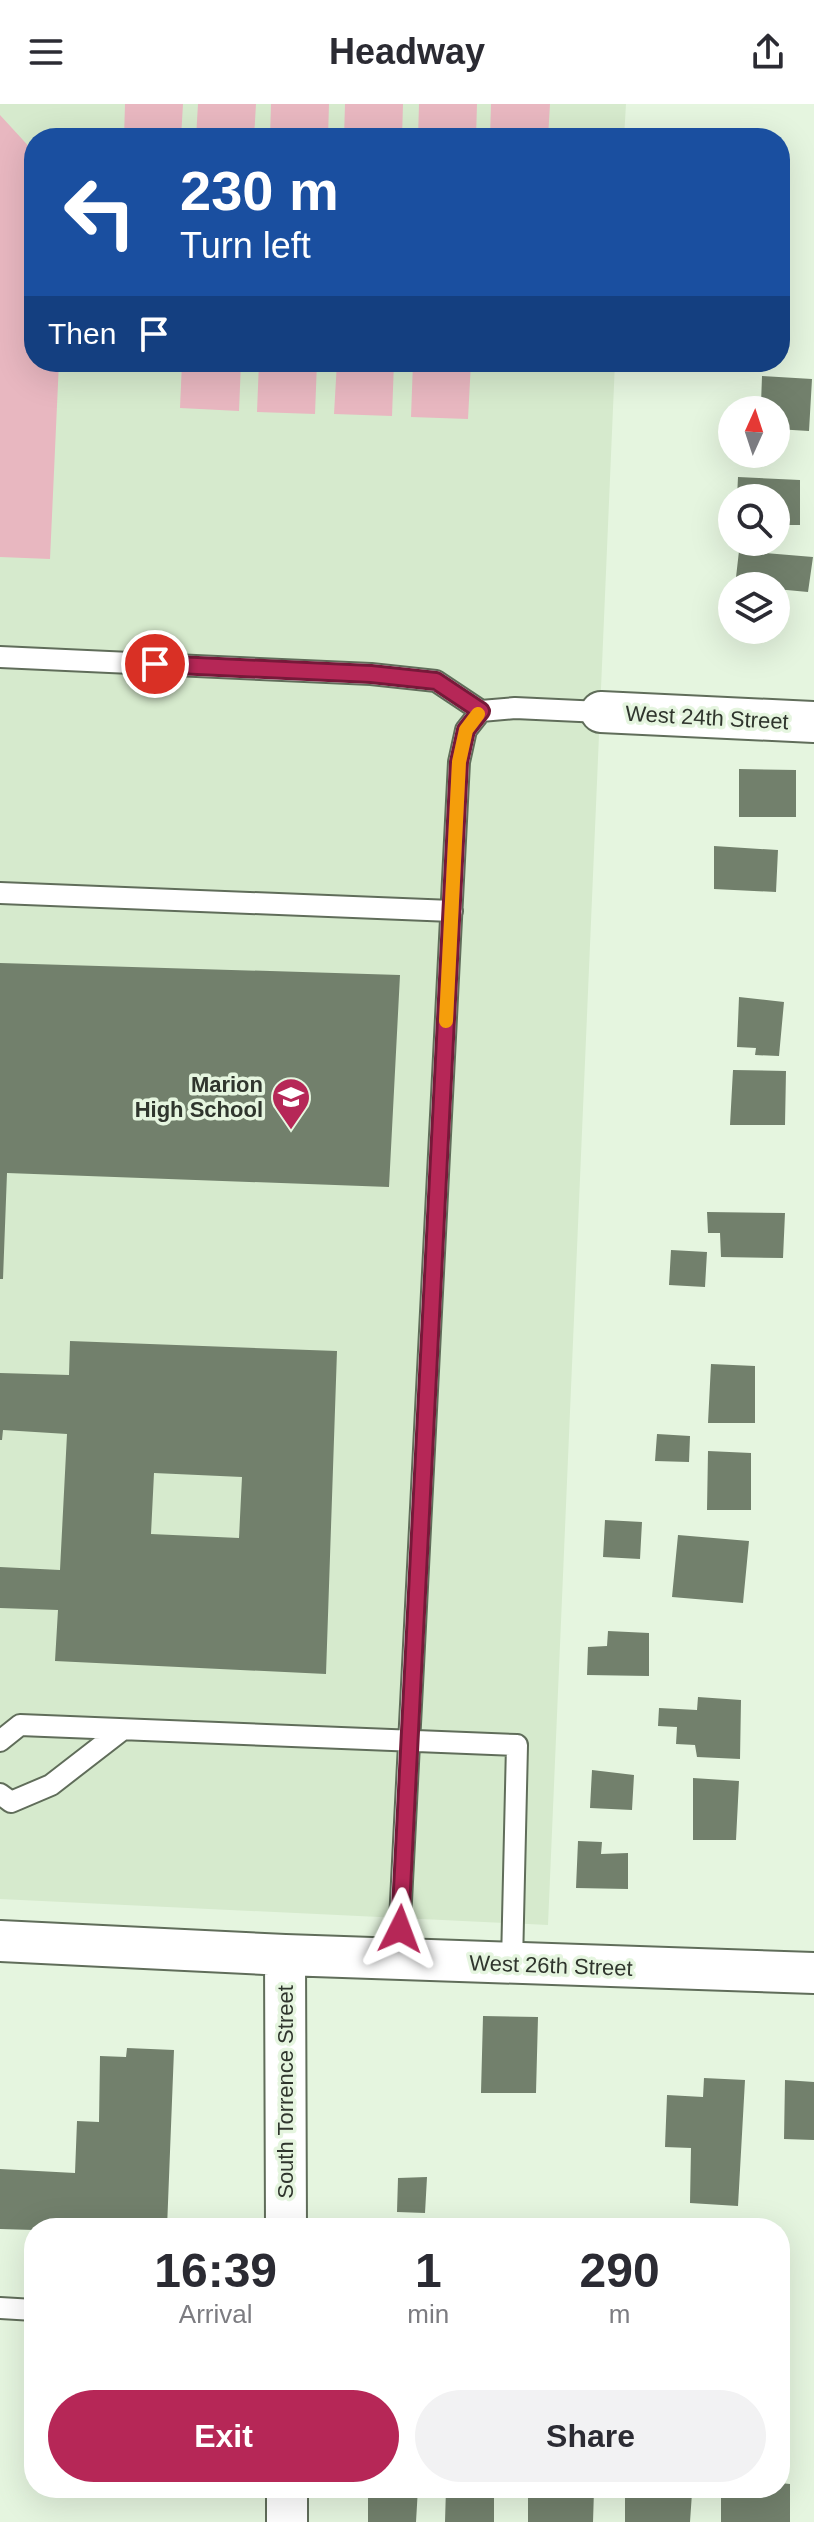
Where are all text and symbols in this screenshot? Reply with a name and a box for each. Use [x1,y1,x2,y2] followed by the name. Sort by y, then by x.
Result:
[24,30,68,74] icon: menu
[746,30,790,74] icon: share
[329,31,485,72] text: Headway
[180,159,339,222] text: 230 m
[48,160,152,264] icon: left
[180,225,311,266] text: Turn left
[132,312,176,356] icon: arrive
[48,317,116,350] text: Then
[718,396,790,468] north arrow
[718,396,790,644] map controls
[718,484,790,556] button: search
[718,572,790,644] button: layers
[121,630,189,698] pin
[133,642,177,686] icon: arrive
[625,701,789,734] street label: West 24th Street
[135,1072,263,1122] place label: Marion High School
[270,1076,312,1131] school or university icon: Marion High School
[358,1887,442,1971] position arrow
[469,1950,633,1981] street label: West 26th Street
[273,1985,298,2199] street label: South Torrence Street
[154,2244,277,2297] text: 16:39
[415,2244,442,2297] text: 1
[580,2244,660,2297] text: 290
[179,2299,253,2329] text: Arrival
[407,2299,449,2329] text: min
[609,2299,630,2329] text: m
[48,2390,399,2482] button: Exit
[415,2390,766,2482] button: Share

